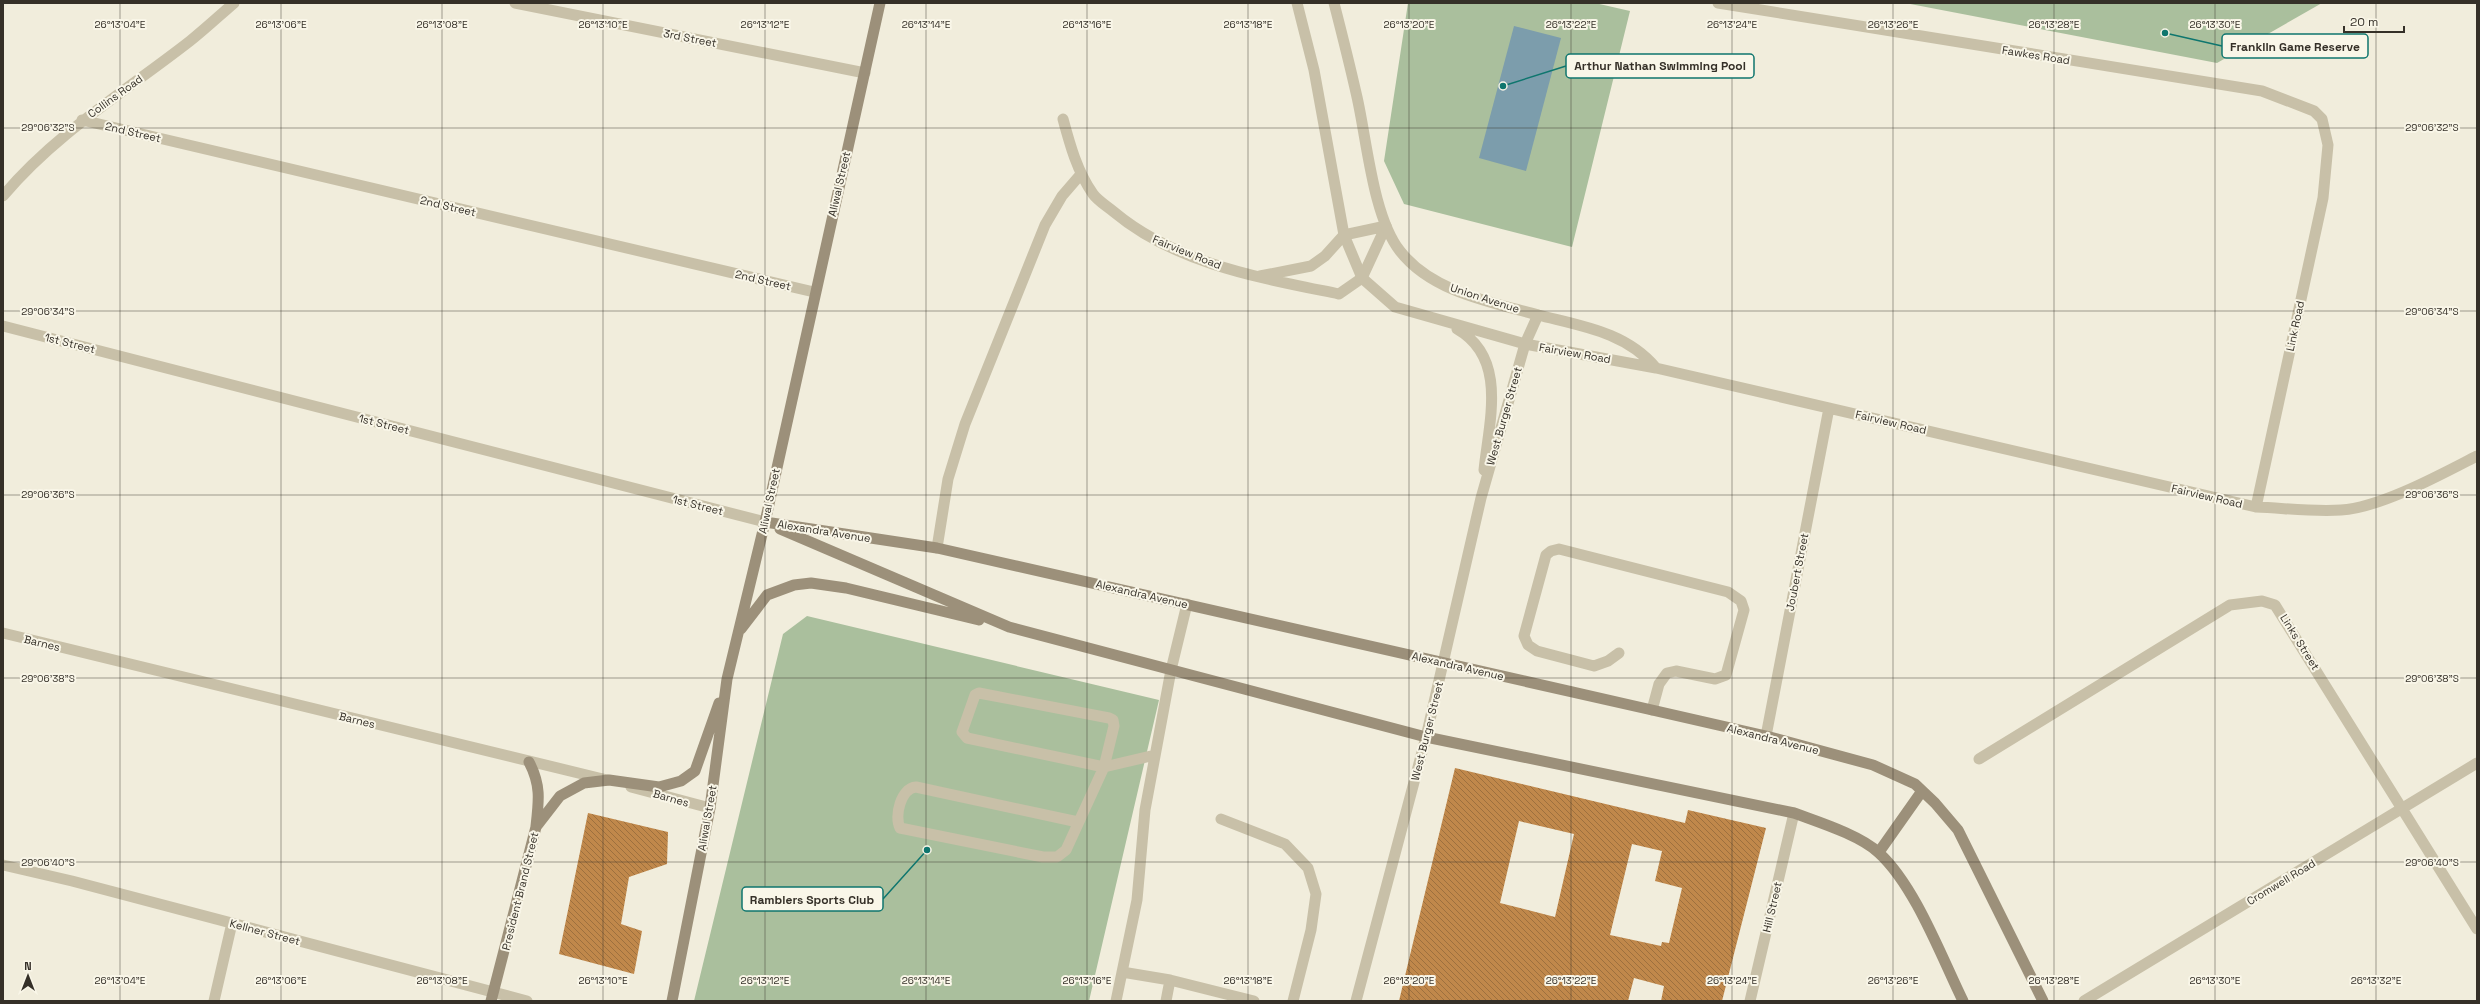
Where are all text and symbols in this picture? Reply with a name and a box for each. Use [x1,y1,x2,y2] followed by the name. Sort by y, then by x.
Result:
[2344,8,2404,34] scale bar
[2350,14,2378,30] text: 20 m
[95,18,146,31] text: 26°13'04"E
[255,18,307,31] text: 26°13'06"E
[416,18,468,31] text: 26°13'08"E
[578,18,628,31] text: 26°13'10"E
[741,18,790,31] text: 26°13'12"E
[902,18,951,31] text: 26°13'14"E
[1063,18,1112,31] text: 26°13'16"E
[1224,18,1273,31] text: 26°13'18"E
[1383,18,1435,31] text: 26°13'20"E
[1546,18,1597,31] text: 26°13'22"E
[1707,18,1757,31] text: 26°13'24"E
[1868,18,1919,31] text: 26°13'26"E
[2029,18,2080,31] text: 26°13'28"E
[2189,18,2241,31] text: 26°13'30"E
[662,26,718,50] street label: 3rd Street
[2222,34,2368,58] callout: Franklin Game Reserve
[2230,39,2360,55] text: Franklin Game Reserve
[2001,43,2071,67] street label: Fawkes Road
[1566,54,1754,78] callout: Arthur Nathan Swimming Pool
[1574,58,1746,74] text: Arthur Nathan Swimming Pool
[85,71,145,121] street label: Collins Road
[104,119,162,145] street label: 2nd Street
[21,121,75,134] text: 29°06'32"S
[2405,121,2459,134] text: 29°06'32"S
[825,150,853,218] street label: Aliwal Street
[419,193,477,219] street label: 2nd Street
[1151,232,1223,272] street label: Fairview Road
[734,267,792,293] street label: 2nd Street
[1449,280,1521,316] street label: Union Avenue
[2283,300,2307,352] street label: Link Road
[21,305,75,318] text: 29°06'34"S
[2405,305,2459,318] text: 29°06'34"S
[43,330,97,356] street label: 1st Street
[1538,340,1612,366] street label: Fairview Road
[1483,365,1525,467] street label: West Burger Street
[1854,407,1928,437] street label: Fairview Road
[357,411,411,437] street label: 1st Street
[755,467,783,535] street label: Aliwal Street
[2170,481,2244,511] street label: Fairview Road
[21,488,75,501] text: 29°06'36"S
[2405,488,2459,501] text: 29°06'36"S
[671,492,725,518] street label: 1st Street
[776,517,872,545] street label: Alexandra Avenue
[1783,532,1811,612] street label: Joubert Street
[1095,577,1189,611] street label: Alexandra Avenue
[2277,611,2323,673] street label: Links Street
[22,632,62,654] street label: Barnes
[1411,649,1505,683] street label: Alexandra Avenue
[21,672,75,685] text: 29°06'38"S
[2405,672,2459,685] text: 29°06'38"S
[1408,680,1446,782] street label: West Burger Street
[337,709,377,731] street label: Barnes
[1726,721,1820,757] street label: Alexandra Avenue
[694,784,720,852] street label: Aliwal Street
[651,786,691,810] street label: Barnes
[499,830,541,952] street label: President Brand Street
[21,856,75,869] text: 29°06'40"S
[2244,856,2318,908] street label: Cromwell Road
[2405,856,2459,869] text: 29°06'40"S
[1759,880,1785,934] street label: Hill Street
[742,887,883,911] callout: Ramblers Sports Club
[750,892,874,908] text: Ramblers Sports Club
[228,916,302,948] street label: Kellner Street
[8,956,48,996] north arrow
[24,959,32,973] text: N
[95,974,146,987] text: 26°13'04"E
[255,974,307,987] text: 26°13'06"E
[416,974,468,987] text: 26°13'08"E
[578,974,628,987] text: 26°13'10"E
[741,974,790,987] text: 26°13'12"E
[902,974,951,987] text: 26°13'14"E
[1063,974,1112,987] text: 26°13'16"E
[1224,974,1273,987] text: 26°13'18"E
[1383,974,1435,987] text: 26°13'20"E
[1546,974,1597,987] text: 26°13'22"E
[1707,974,1757,987] text: 26°13'24"E
[1868,974,1919,987] text: 26°13'26"E
[2029,974,2080,987] text: 26°13'28"E
[2189,974,2241,987] text: 26°13'30"E
[2351,974,2402,987] text: 26°13'32"E

